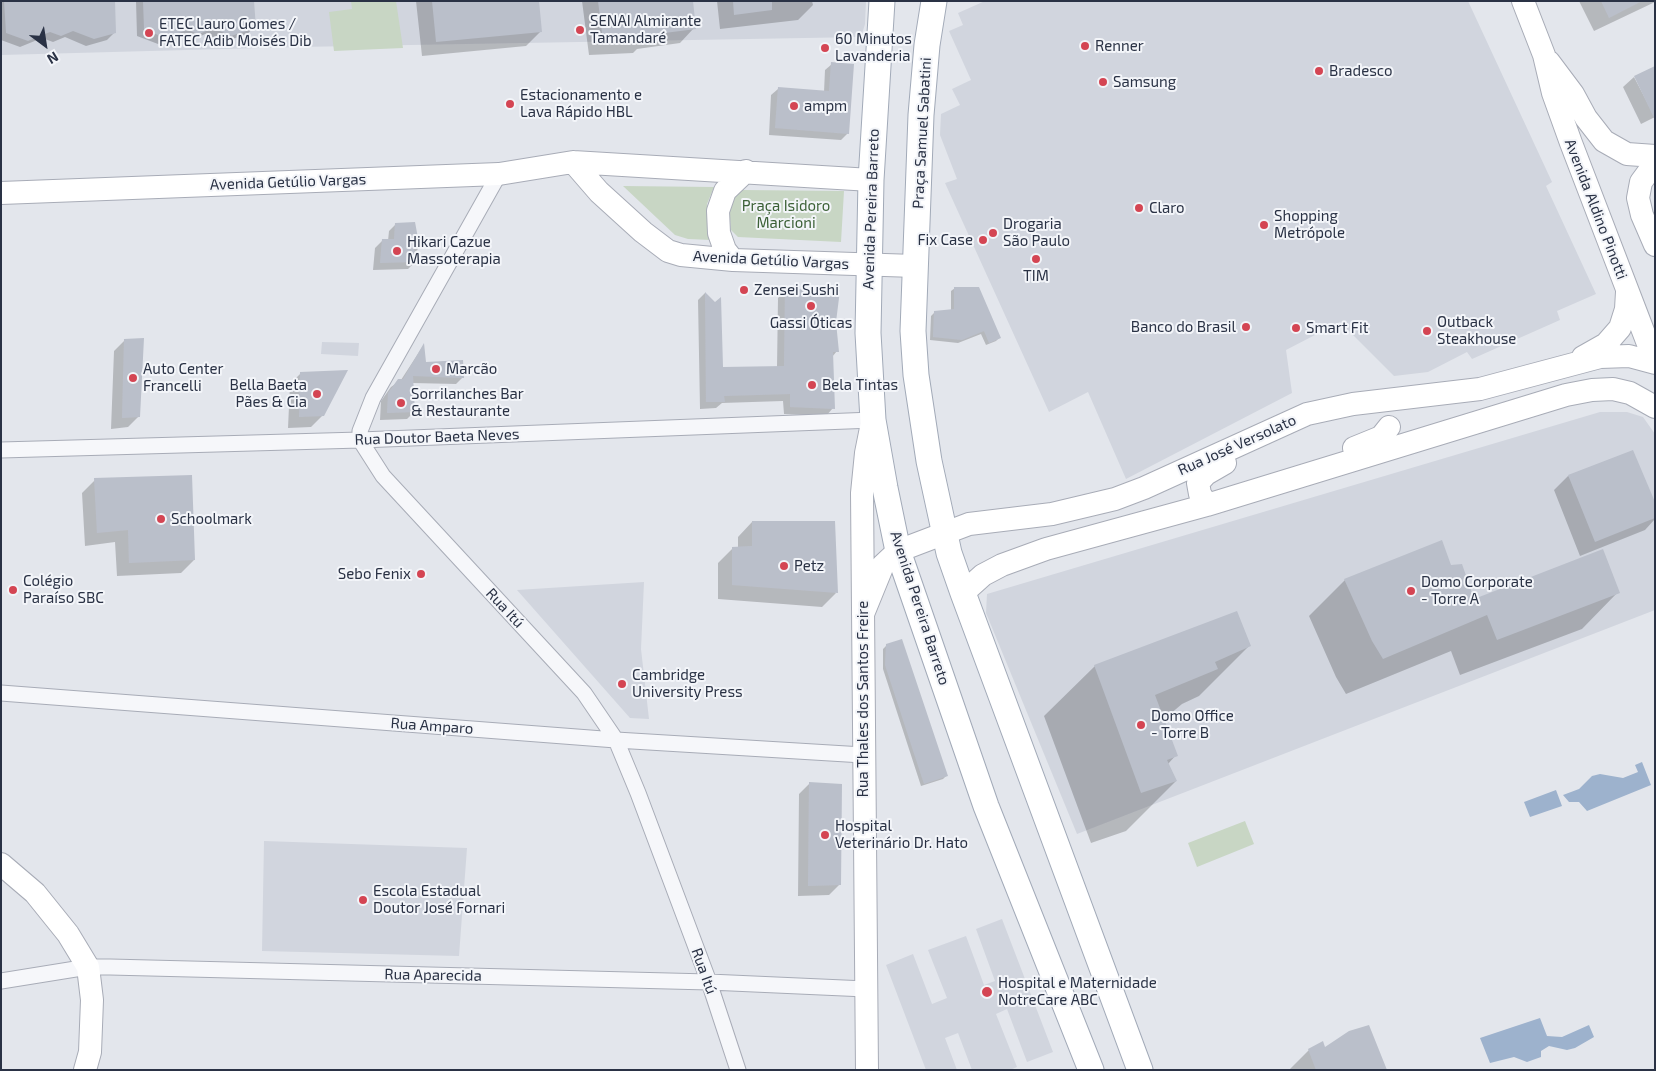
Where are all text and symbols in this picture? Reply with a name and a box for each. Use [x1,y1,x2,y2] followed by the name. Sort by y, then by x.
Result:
[590,12,701,47] place label: SENAI Almirante Tamandaré
[159,15,311,50] place label: ETEC Lauro Gomes / FATEC Adib Moisés Dib
[20,20,70,70] north arrow
[574,24,586,36] marker: SENAI Almirante Tamandaré
[143,27,155,39] marker: ETEC Lauro Gomes / FATEC Adib Moisés Dib
[835,30,912,65] place label: 60 Minutos Lavanderia
[1095,37,1144,55] place label: Renner
[1079,40,1091,52] marker: Renner
[819,42,831,54] marker: 60 Minutos Lavanderia
[44,48,62,68] text: N
[909,57,935,209] street label: Praça Samuel Sabatini
[1329,62,1393,80] place label: Bradesco
[1313,65,1325,77] marker: Bradesco
[1113,73,1176,91] place label: Samsung
[1097,76,1109,88] marker: Samsung
[520,86,642,121] place label: Estacionamento e Lava Rápido HBL
[804,97,847,115] place label: ampm
[504,98,516,110] marker: Estacionamento e Lava Rápido HBL
[788,100,800,112] marker: ampm
[859,128,883,290] street label: Avenida Pereira Barreto
[1561,136,1631,282] street label: Avenida Aldino Pinotti
[210,170,366,194] street label: Avenida Getúlio Vargas
[742,197,830,232] park label: Praça Isidoro Marcioni
[1149,199,1185,217] place label: Claro
[1133,202,1145,214] marker: Claro
[1274,207,1345,242] place label: Shopping Metrópole
[1003,215,1070,250] place label: Drogaria São Paulo
[1258,219,1270,231] marker: Shopping Metrópole
[987,227,999,239] marker: Drogaria São Paulo
[917,231,973,249] place label: Fix Case
[407,233,501,268] place label: Hikari Cazue Massoterapia
[977,234,989,246] marker: Fix Case
[391,245,403,257] marker: Hikari Cazue Massoterapia
[692,247,850,273] street label: Avenida Getúlio Vargas
[1030,253,1042,265] marker: TIM
[1023,267,1049,285] place label: TIM
[754,281,839,299] place label: Zensei Sushi
[738,284,750,296] marker: Zensei Sushi
[805,300,817,312] marker: Gassi Óticas
[1437,313,1516,348] place label: Outback Steakhouse
[770,314,852,332] place label: Gassi Óticas
[1131,318,1236,336] place label: Banco do Brasil
[1306,319,1368,337] place label: Smart Fit
[1240,321,1252,333] marker: Banco do Brasil
[1290,322,1302,334] marker: Smart Fit
[1421,325,1433,337] marker: Outback Steakhouse
[143,360,224,395] place label: Auto Center Francelli
[446,360,497,378] place label: Marcão
[430,363,442,375] marker: Marcão
[127,372,139,384] marker: Auto Center Francelli
[230,376,307,411] place label: Bella Baeta Pães & Cia
[822,376,898,394] place label: Bela Tintas
[806,379,818,391] marker: Bela Tintas
[411,385,524,420] place label: Sorrilanches Bar & Restaurante
[311,388,323,400] marker: Bella Baeta Pães & Cia
[395,397,407,409] marker: Sorrilanches Bar & Restaurante
[1175,411,1299,479] street label: Rua José Versolato
[354,425,520,449] street label: Rua Doutor Baeta Neves
[171,510,252,528] place label: Schoolmark
[155,513,167,525] marker: Schoolmark
[887,529,953,687] street label: Avenida Pereira Barreto
[794,557,824,575] place label: Petz
[778,560,790,572] marker: Petz
[338,565,411,583] place label: Sebo Fenix
[415,568,427,580] marker: Sebo Fenix
[23,572,104,607] place label: Colégio Paraíso SBC
[1421,573,1533,608] place label: Domo Corporate - Torre A
[7,584,19,596] marker: Colégio Paraíso SBC
[482,584,528,632] street label: Rua Itú
[1405,585,1417,597] marker: Domo Corporate - Torre A
[854,601,872,797] street label: Rua Thales dos Santos Freire
[632,666,743,701] place label: Cambridge University Press
[616,678,628,690] marker: Cambridge University Press
[1151,707,1234,742] place label: Domo Office - Torre B
[390,714,474,738] street label: Rua Amparo
[1135,719,1147,731] marker: Domo Office - Torre B
[835,817,968,852] place label: Hospital Veterinário Dr. Hato
[819,829,831,841] marker: Hospital Veterinário Dr. Hato
[373,882,505,917] place label: Escola Estadual Doutor José Fornari
[357,894,369,906] marker: Escola Estadual Doutor José Fornari
[687,946,721,996] street label: Rua Itú
[384,965,482,985] street label: Rua Aparecida
[998,974,1157,1009] place label: Hospital e Maternidade NotreCare ABC
[980,985,994,999] marker: Hospital e Maternidade NotreCare ABC

